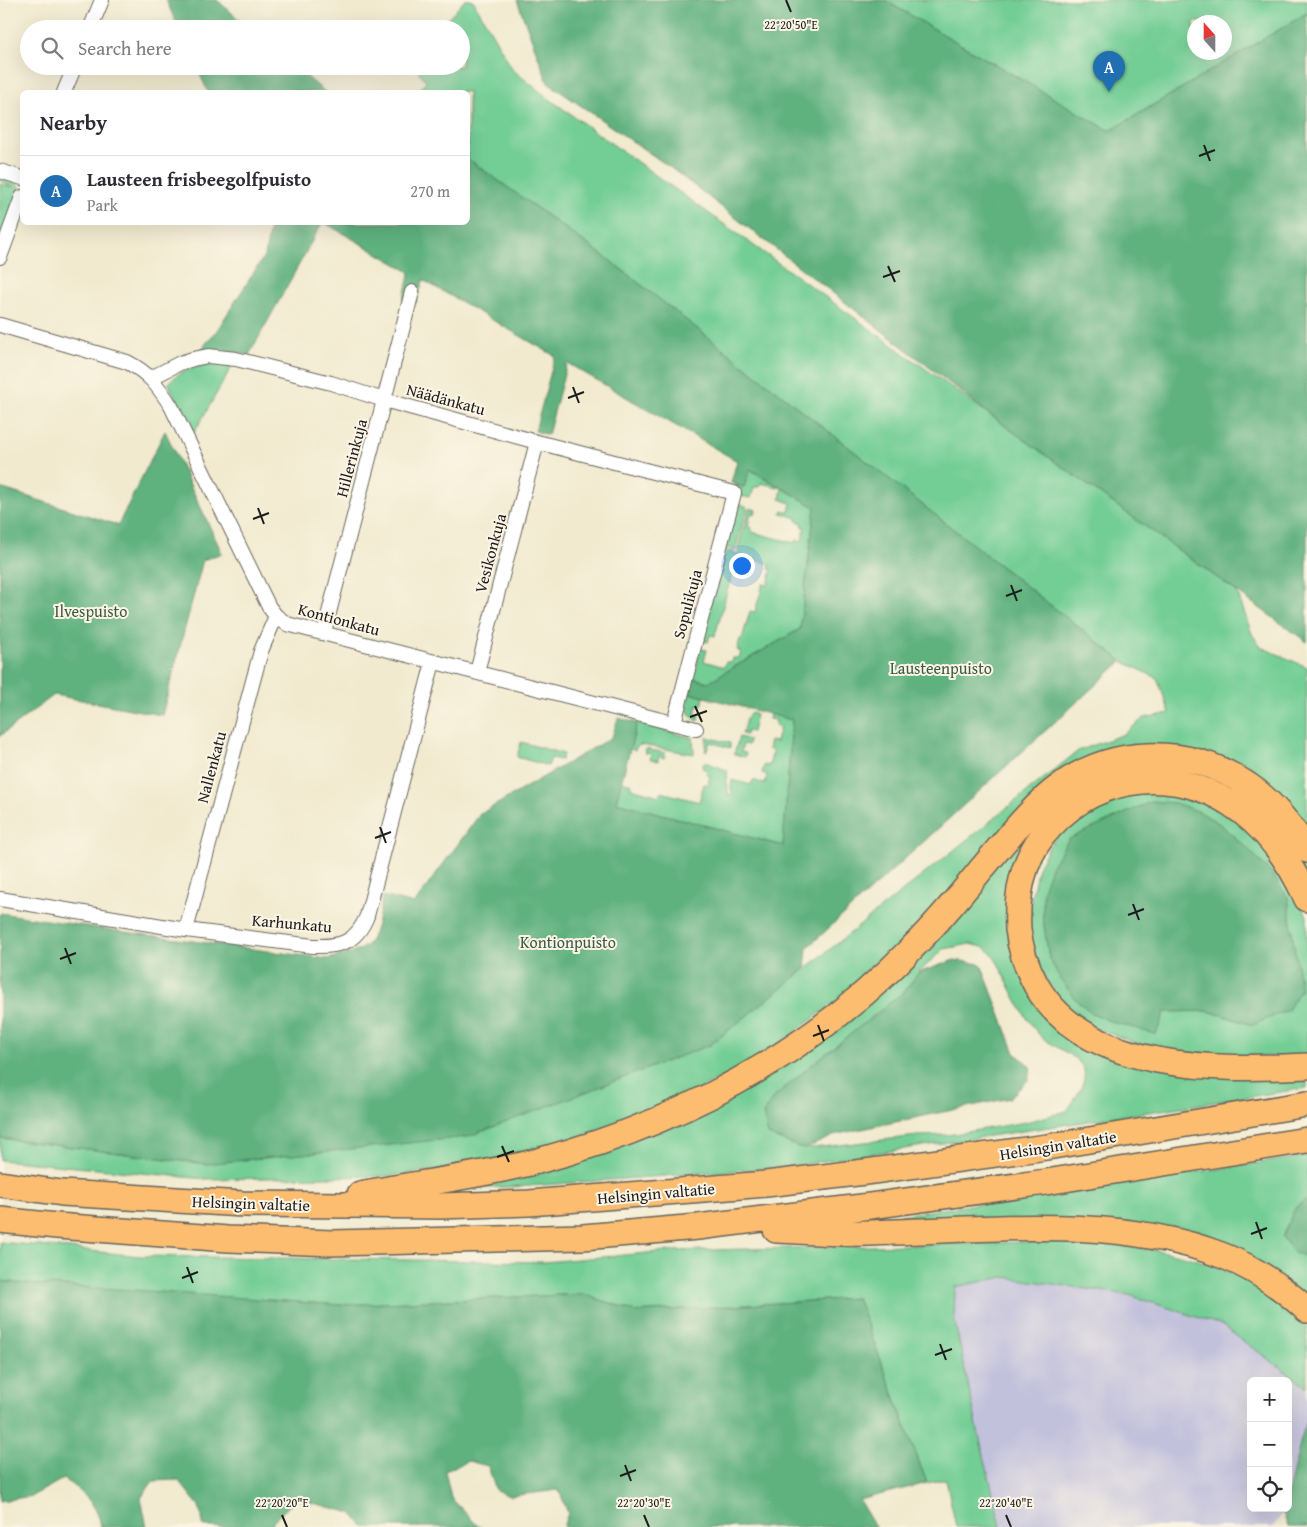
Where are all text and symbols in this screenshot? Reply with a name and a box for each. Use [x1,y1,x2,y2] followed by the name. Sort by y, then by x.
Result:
[1187,15,1232,60] north arrow
[764,16,818,33] text: 22°20'50"E
[20,20,470,75] search box
[38,34,66,62] icon: search
[78,34,172,62] text: Search here
[1093,51,1125,92] pin: A
[40,107,107,138] text: Nearby
[87,165,311,193] text: Lausteen frisbeegolfpuisto
[51,179,61,203] text: A
[410,179,450,203] text: 270 m
[87,193,118,217] text: Park
[404,377,488,421] street label: Näädänkatu
[329,416,373,500] street label: Hillerinkuja
[468,510,512,595] street label: Vesikonkuja
[729,553,755,579] your location
[666,566,708,641] street label: Sopulikuja
[295,597,383,642] street label: Kontionkatu
[55,599,127,623] park label: Ilvespuisto
[890,656,992,680] park label: Lausteenpuisto
[190,728,232,806] street label: Nallenkatu
[251,908,333,938] street label: Karhunkatu
[520,930,616,954] park label: Kontionpuisto
[998,1124,1118,1166] street label: Helsingin valtatie
[596,1176,716,1210] street label: Helsingin valtatie
[192,1189,310,1217] street label: Helsingin valtatie
[1247,1377,1292,1512] map controls
[1247,1377,1292,1422] button: +
[1247,1422,1292,1467] button: −
[1247,1467,1292,1512] button: locate
[255,1494,309,1511] text: 22°20'20"E
[617,1494,671,1511] text: 22°20'30"E
[979,1494,1033,1511] text: 22°20'40"E

